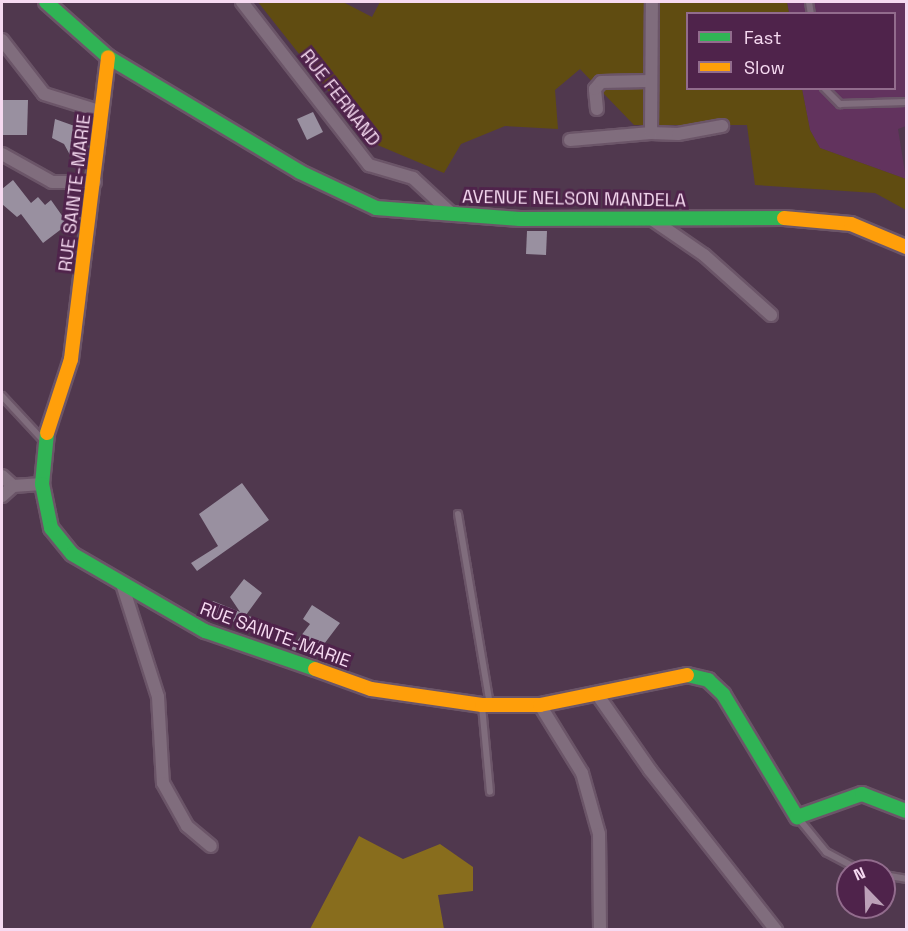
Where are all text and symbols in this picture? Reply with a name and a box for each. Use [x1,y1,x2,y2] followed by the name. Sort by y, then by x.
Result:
[686,12,896,90] legend
[744,26,781,49] text: Fast
[296,45,384,151] street label: RUE FERNAND
[744,56,785,79] text: Slow
[55,113,95,273] street label: RUE SAINTE-MARIE
[462,186,686,212] street label: AVENUE NELSON MANDELA
[197,598,353,672] street label: RUE SAINTE-MARIE
[836,859,896,919] north arrow
[851,862,869,886] text: N

